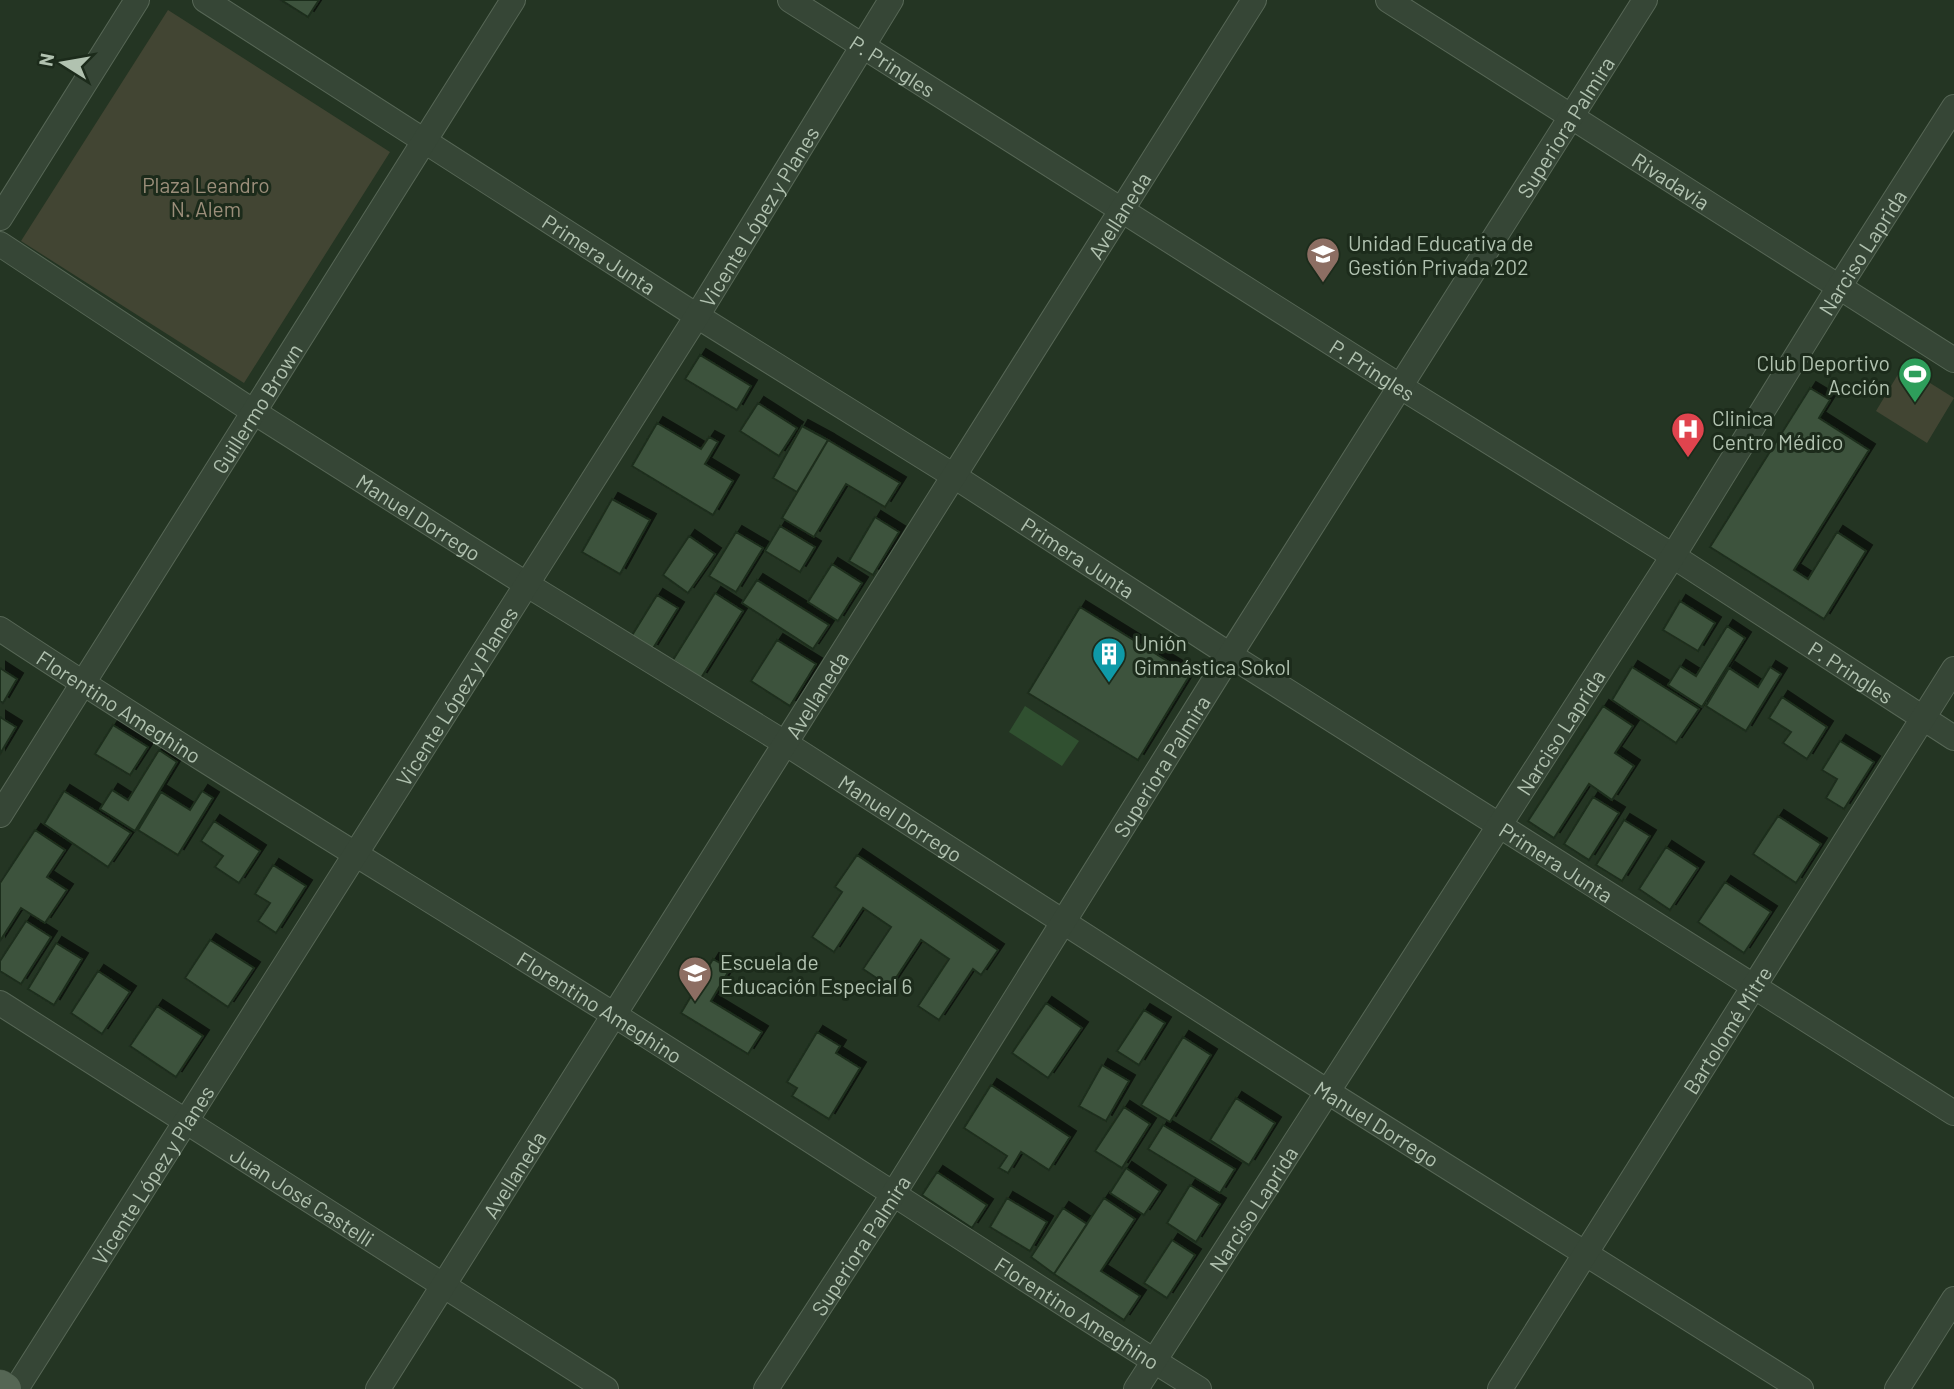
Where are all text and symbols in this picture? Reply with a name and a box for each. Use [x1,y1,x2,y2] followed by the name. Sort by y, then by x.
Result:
[28,28,98,98] north arrow
[846,29,940,101] street label: P. Pringles
[33,51,58,68] text: N
[1511,51,1619,202] street label: Superiora Palmira
[693,121,823,311] street label: Vicente López y Planes
[1628,146,1715,214] street label: Rivadavia
[1082,167,1155,263] street label: Avellaneda
[142,172,270,221] park label: Plaza Leandro N. Alem
[1813,184,1911,319] street label: Narciso Laprida
[538,208,661,299] street label: Primera Junta
[1348,230,1533,279] place label: Unidad Educativa de Gestión Privada 202
[1304,235,1342,284] school or university icon: Unidad Educativa de Gestión Privada 202
[1326,333,1420,405] street label: P. Pringles
[206,338,307,478] street label: Guillermo Brown
[1756,350,1890,399] place label: Club Deportivo Acción
[1896,355,1934,404] sports icon: Club Deportivo Acción
[1712,405,1843,454] place label: Clinica Centro Médico
[1669,410,1707,459] hospital icon: Clinica Centro Médico
[352,468,486,565] street label: Manuel Dorrego
[1017,511,1140,603] street label: Primera Junta
[390,602,522,790] street label: Vicente López y Planes
[1134,630,1291,679] place label: Unión Gimnástica Sokol
[1090,635,1128,684] building icon: Unión Gimnástica Sokol
[1804,635,1898,708] street label: P. Pringles
[32,644,206,768] street label: Florentino Ameghino
[779,646,853,743] street label: Avellaneda
[1510,664,1609,799] street label: Narciso Laprida
[1107,690,1214,841] street label: Superiora Palmira
[834,769,967,866] street label: Manuel Dorrego
[1495,816,1618,907] street label: Primera Junta
[513,945,687,1068] street label: Florentino Ameghino
[720,949,912,998] place label: Escuela de Educación Especial 6
[676,954,714,1003] school or university icon: Escuela de Educación Especial 6
[1677,961,1776,1098] street label: Bartolomé Mitre
[1310,1075,1444,1171] street label: Manuel Dorrego
[86,1080,218,1269] street label: Vicente López y Planes
[477,1126,550,1222] street label: Avellaneda
[226,1141,379,1251] street label: Juan José Castelli
[1203,1141,1302,1276] street label: Narciso Laprida
[805,1170,915,1320] street label: Superiora Palmira
[991,1251,1164,1374] street label: Florentino Ameghino

